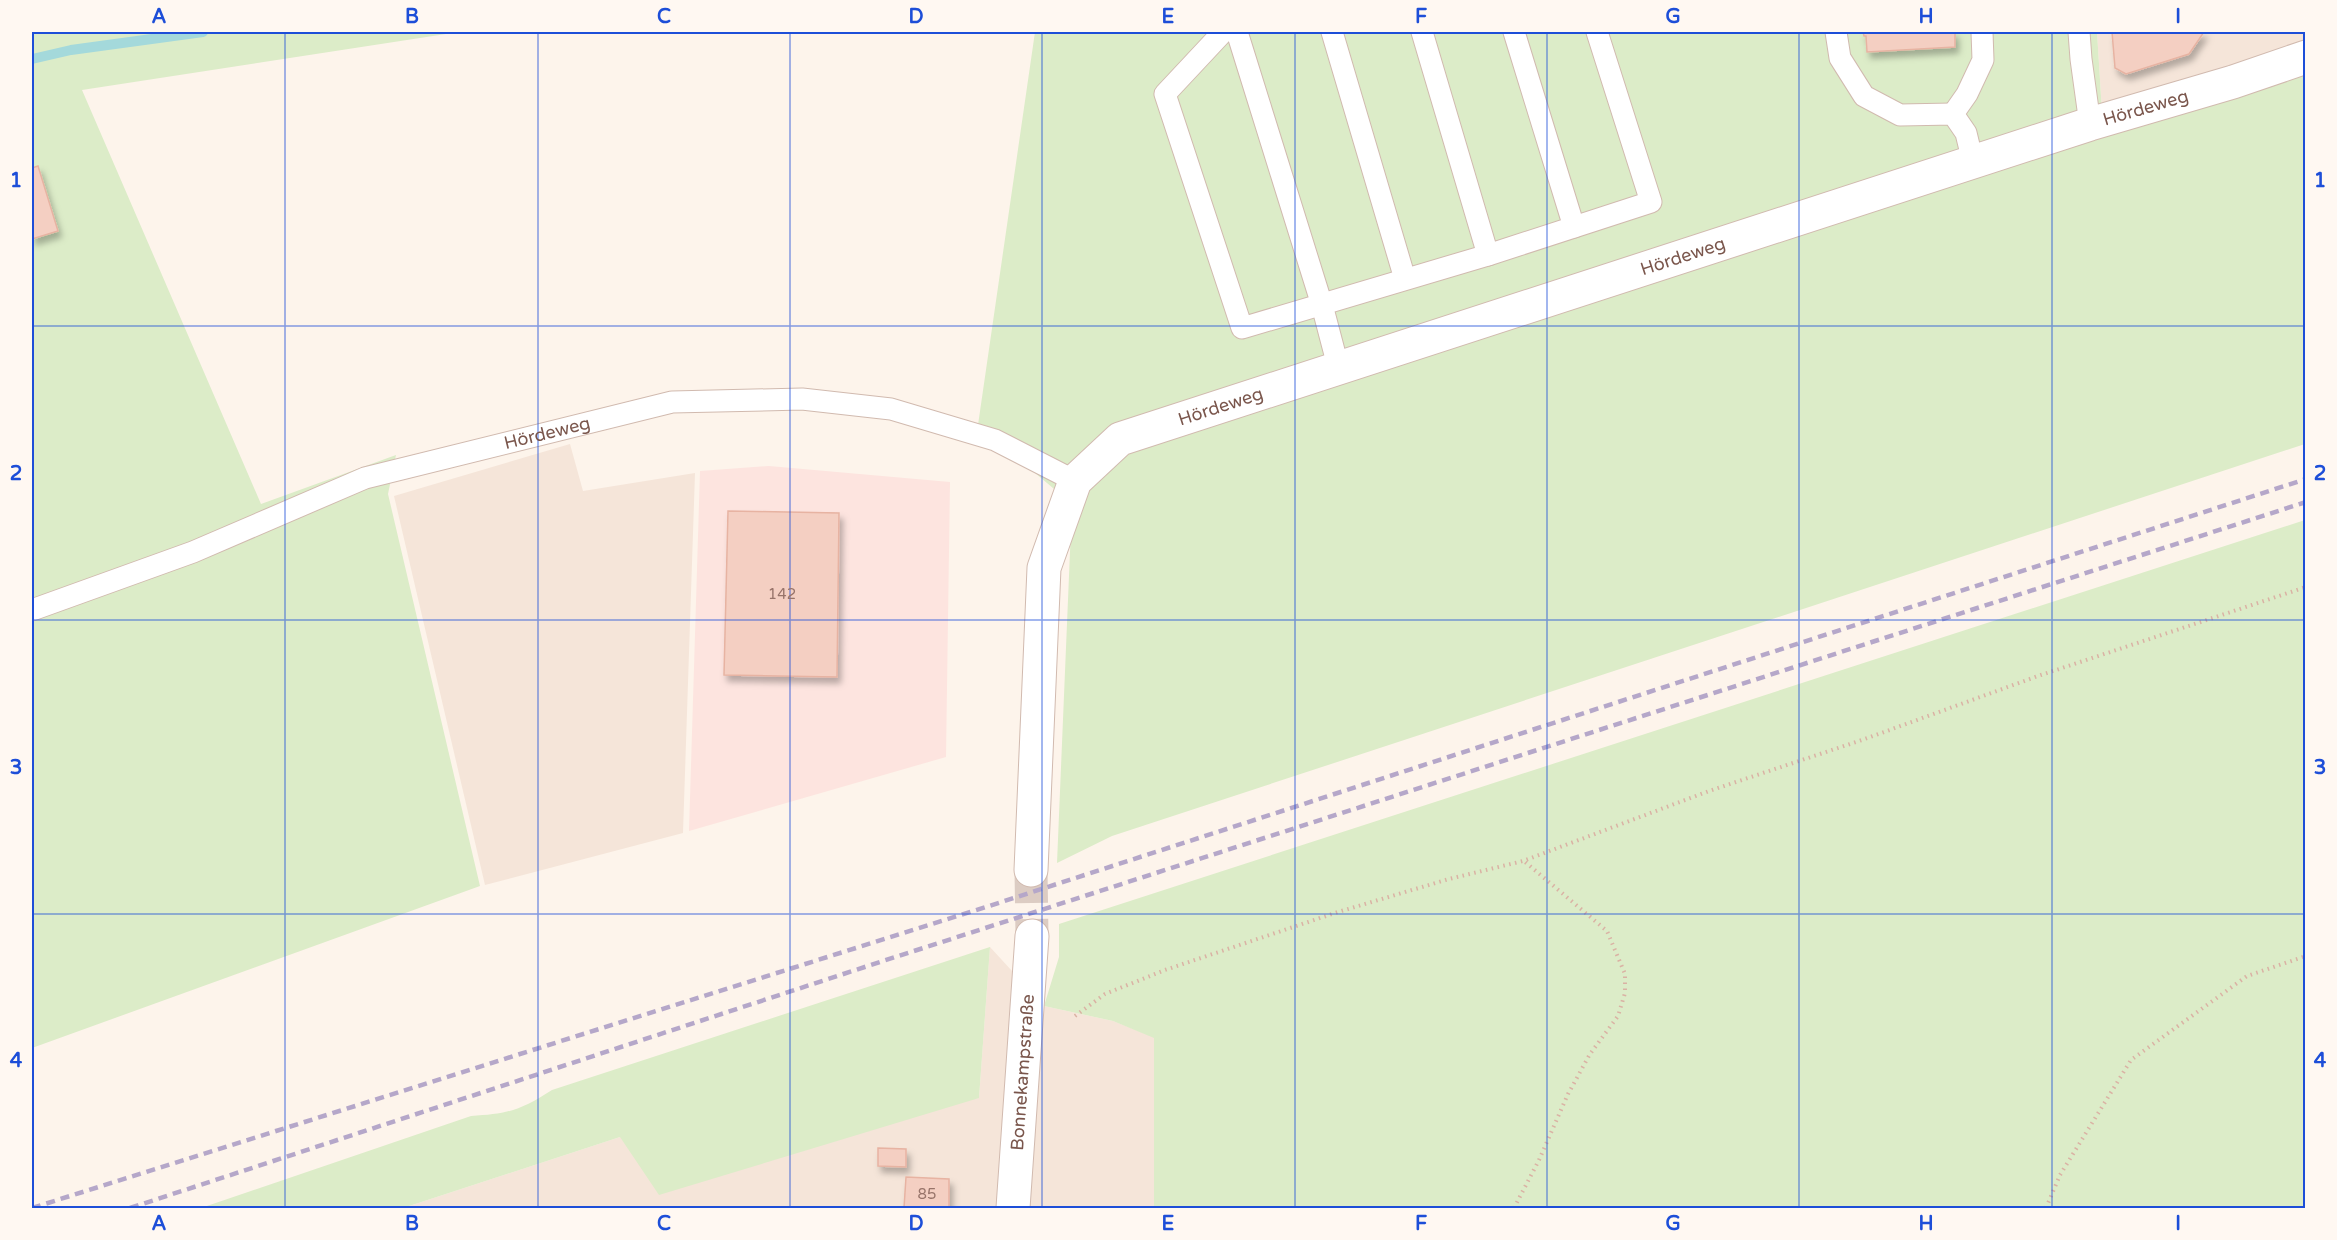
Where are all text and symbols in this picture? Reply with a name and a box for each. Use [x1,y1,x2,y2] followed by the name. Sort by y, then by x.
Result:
[152,5,167,29] text: A
[405,5,419,29] text: B
[657,5,671,29] text: C
[908,5,924,29] text: D
[1162,5,1175,29] text: E
[1415,5,1427,29] text: F
[1665,5,1681,29] text: G
[1918,5,1934,29] text: H
[2175,5,2181,29] text: I
[2100,85,2191,131] street label: Hördeweg
[10,169,22,193] text: 1
[2314,169,2326,193] text: 1
[1638,232,1728,280] street label: Hördeweg
[1175,382,1266,430] street label: Hördeweg
[502,412,593,454] street label: Hördeweg
[10,462,22,486] text: 2
[2314,462,2326,486] text: 2
[768,585,796,603] house number: 142
[10,756,22,780] text: 3
[2314,756,2326,780] text: 3
[1006,993,1039,1151] street label: Bonnekampstraße
[10,1049,23,1073] text: 4
[2314,1049,2327,1073] text: 4
[918,1185,936,1203] house number: 85
[152,1212,167,1236] text: A
[405,1212,419,1236] text: B
[657,1212,671,1236] text: C
[908,1212,924,1236] text: D
[1162,1212,1175,1236] text: E
[1415,1212,1427,1236] text: F
[1665,1212,1681,1236] text: G
[1918,1212,1934,1236] text: H
[2175,1212,2181,1236] text: I

